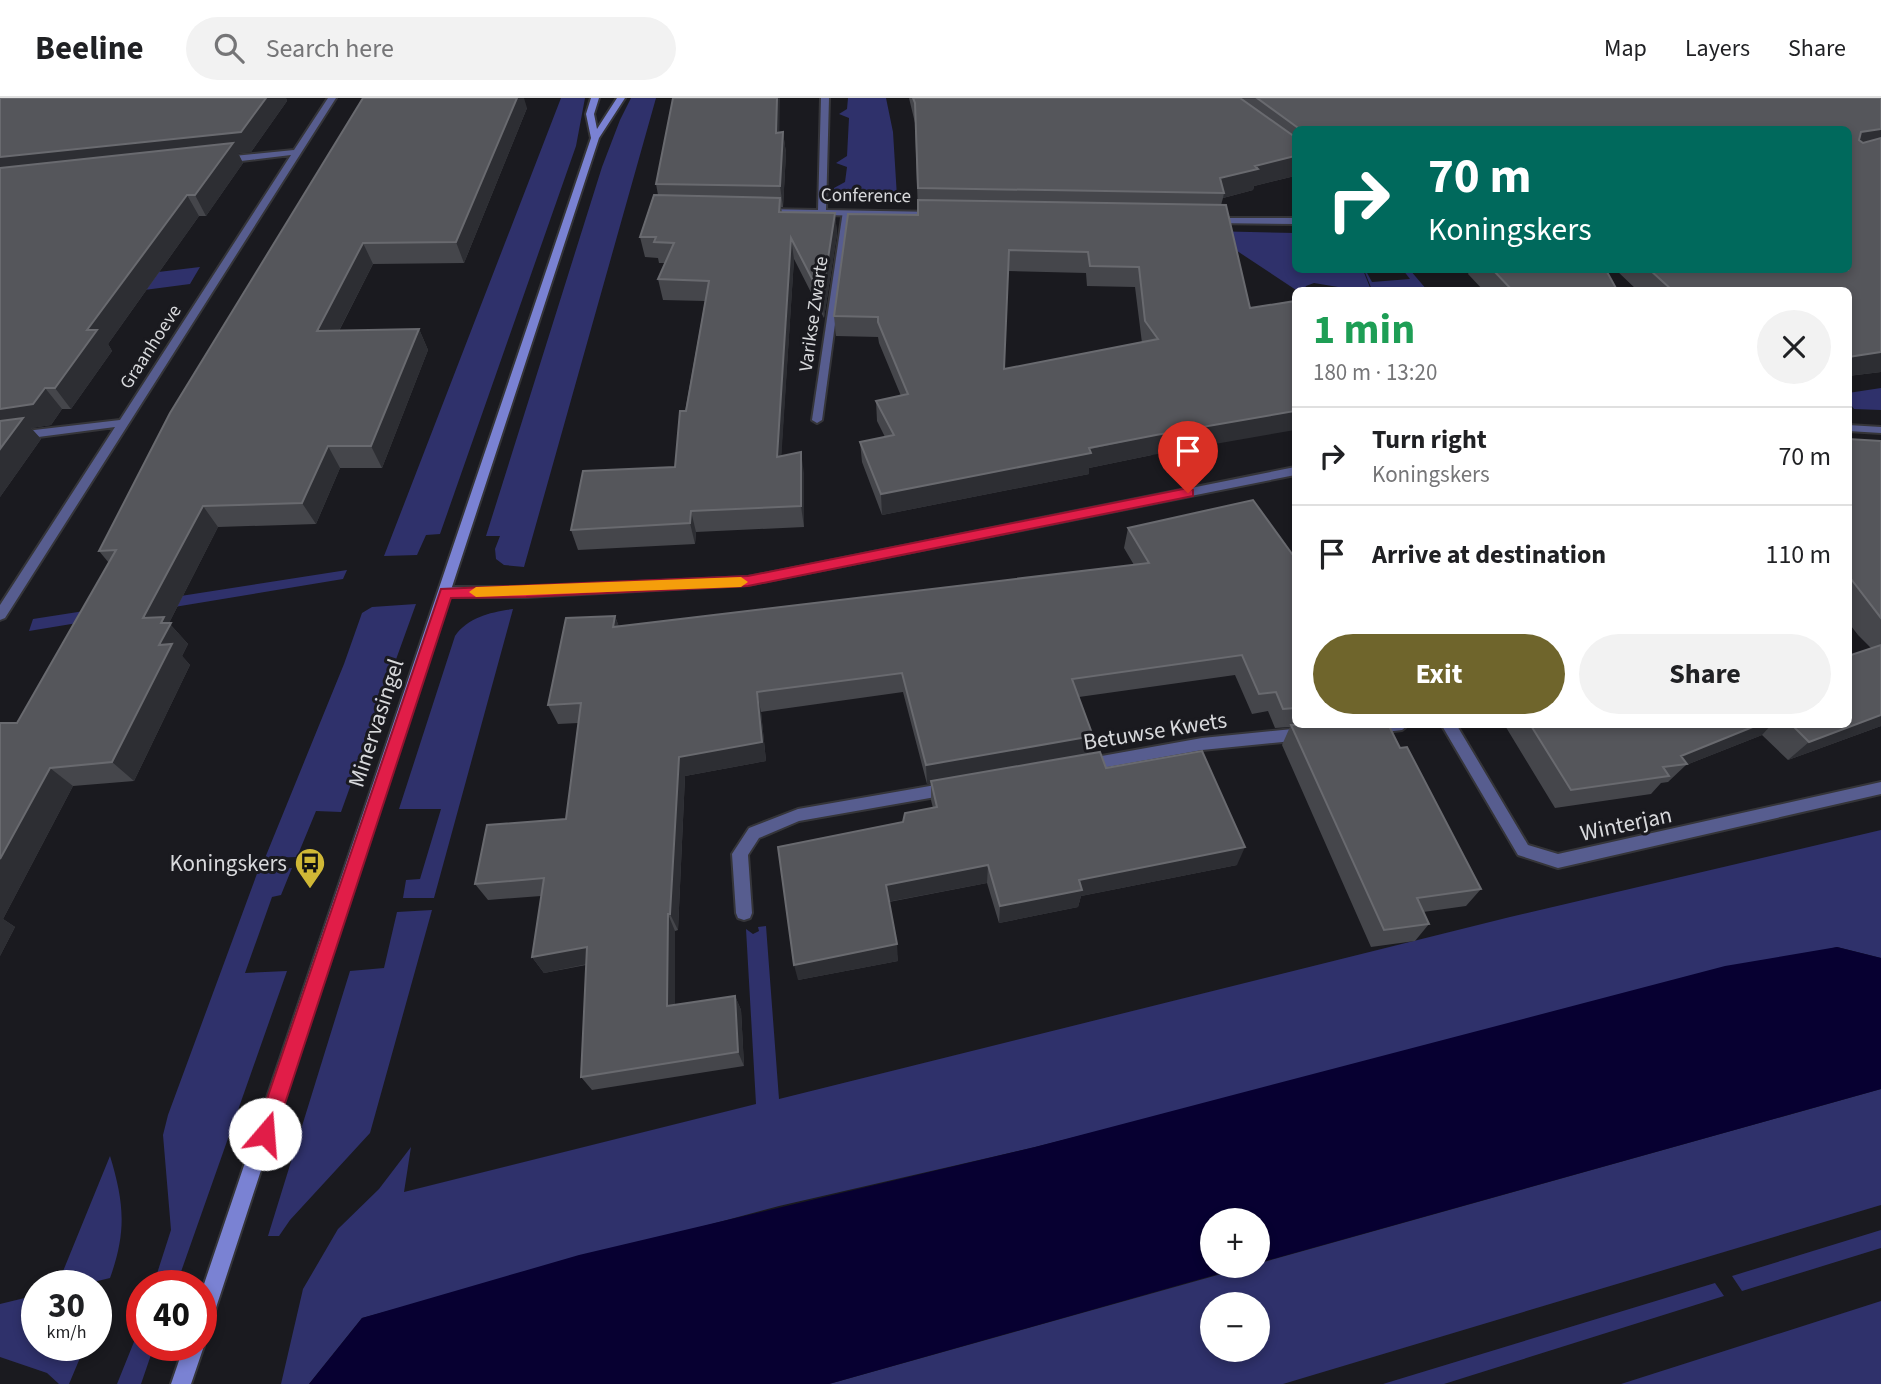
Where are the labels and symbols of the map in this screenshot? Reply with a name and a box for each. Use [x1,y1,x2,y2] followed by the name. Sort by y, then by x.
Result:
[821,182,911,210] street label: Conference
[793,255,835,373] street label: Varikse Zwarte
[114,299,188,395] street label: Graanhoeve
[1158,421,1218,493] pin
[340,655,412,791] street label: Minervasingel
[1081,703,1229,759] street label: Betuwse Kwets
[1577,798,1675,850] street label: Winterjan
[293,846,327,890] bus stop icon: Koningskers
[169,847,287,880] place label: Koningskers
[228,1097,302,1171] position arrow
[126,1270,217,1361] speed limit sign: 40

